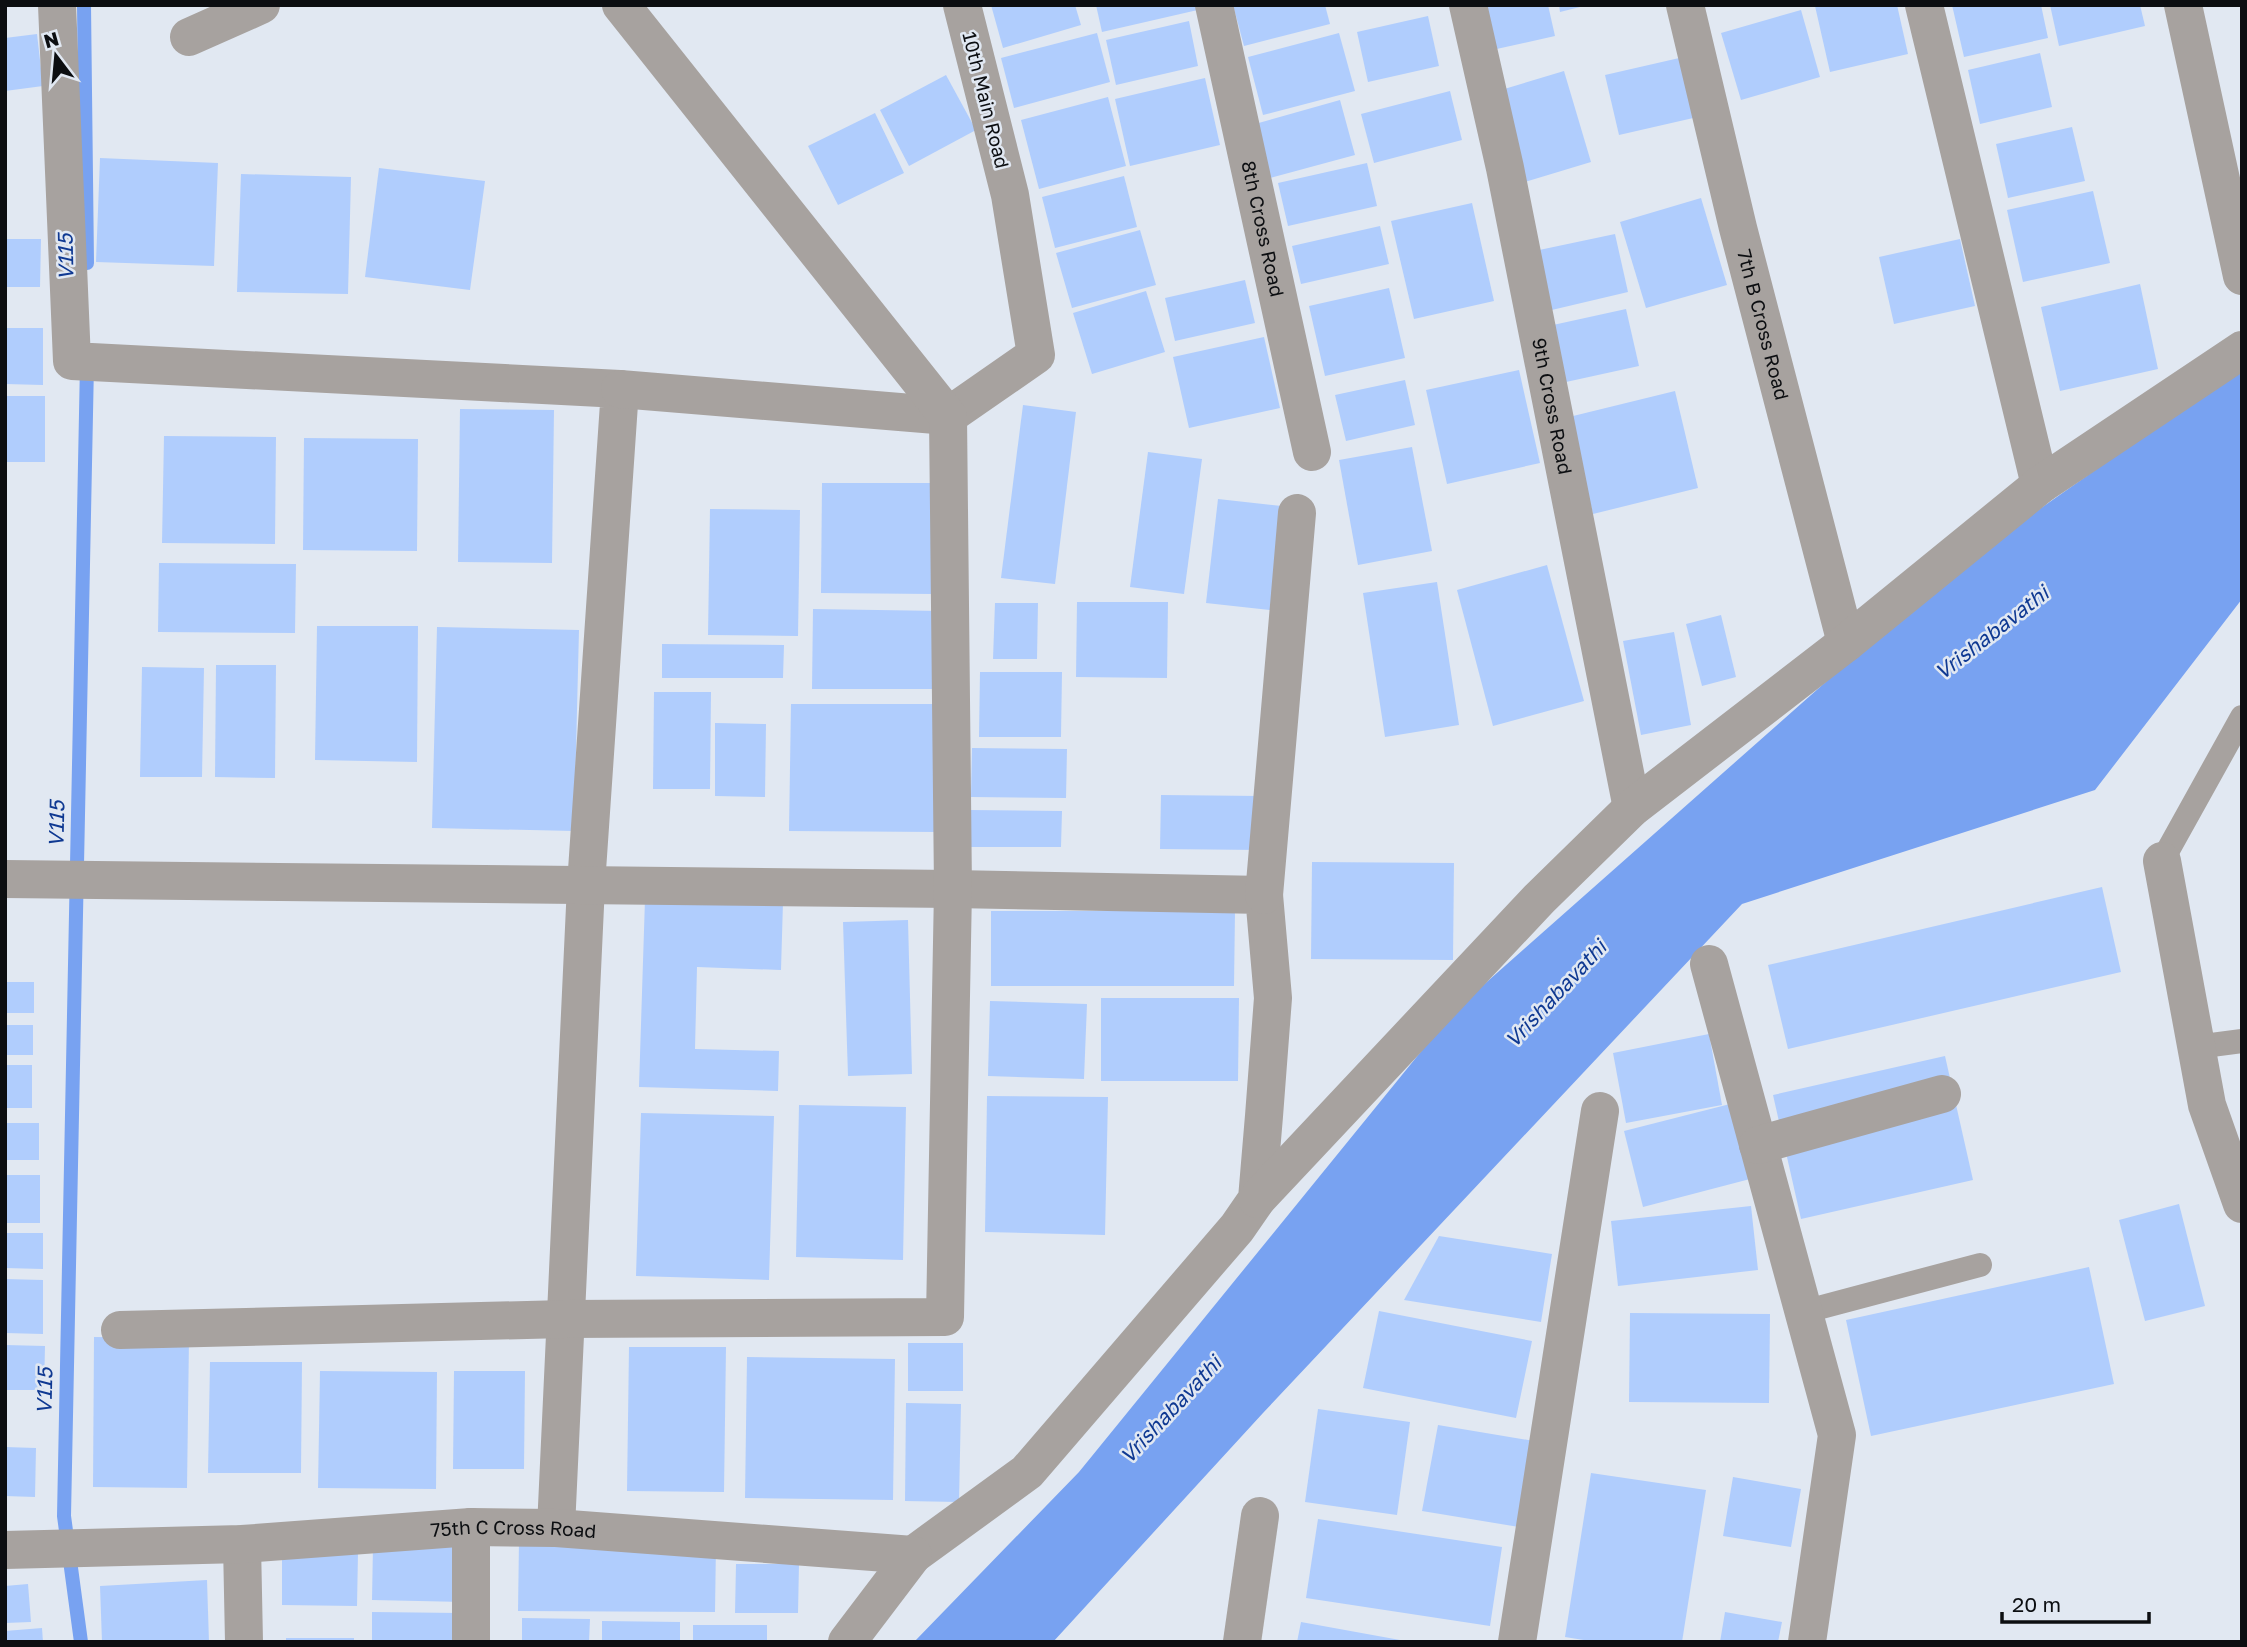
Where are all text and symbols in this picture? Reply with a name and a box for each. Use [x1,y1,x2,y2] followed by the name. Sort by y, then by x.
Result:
[21,21,91,91] north arrow
[41,26,61,52] text: N
[958,29,1015,171] street label: 10th Main Road
[1237,158,1290,299] street label: 8th Cross Road
[52,232,78,281] water label: V115
[1733,247,1794,402] street label: 7th B Cross Road
[1528,336,1578,476] street label: 9th Cross Road
[1929,578,2055,685] water label: Vrishabavathi
[43,799,69,848] water label: V115
[1499,933,1613,1052] water label: Vrishabavathi
[1114,1349,1228,1468] water label: Vrishabavathi
[31,1366,57,1415] water label: V115
[430,1515,597,1542] street label: 75th C Cross Road
[2002,1580,2149,1624] scale bar
[2012,1591,2061,1617] text: 20 m

